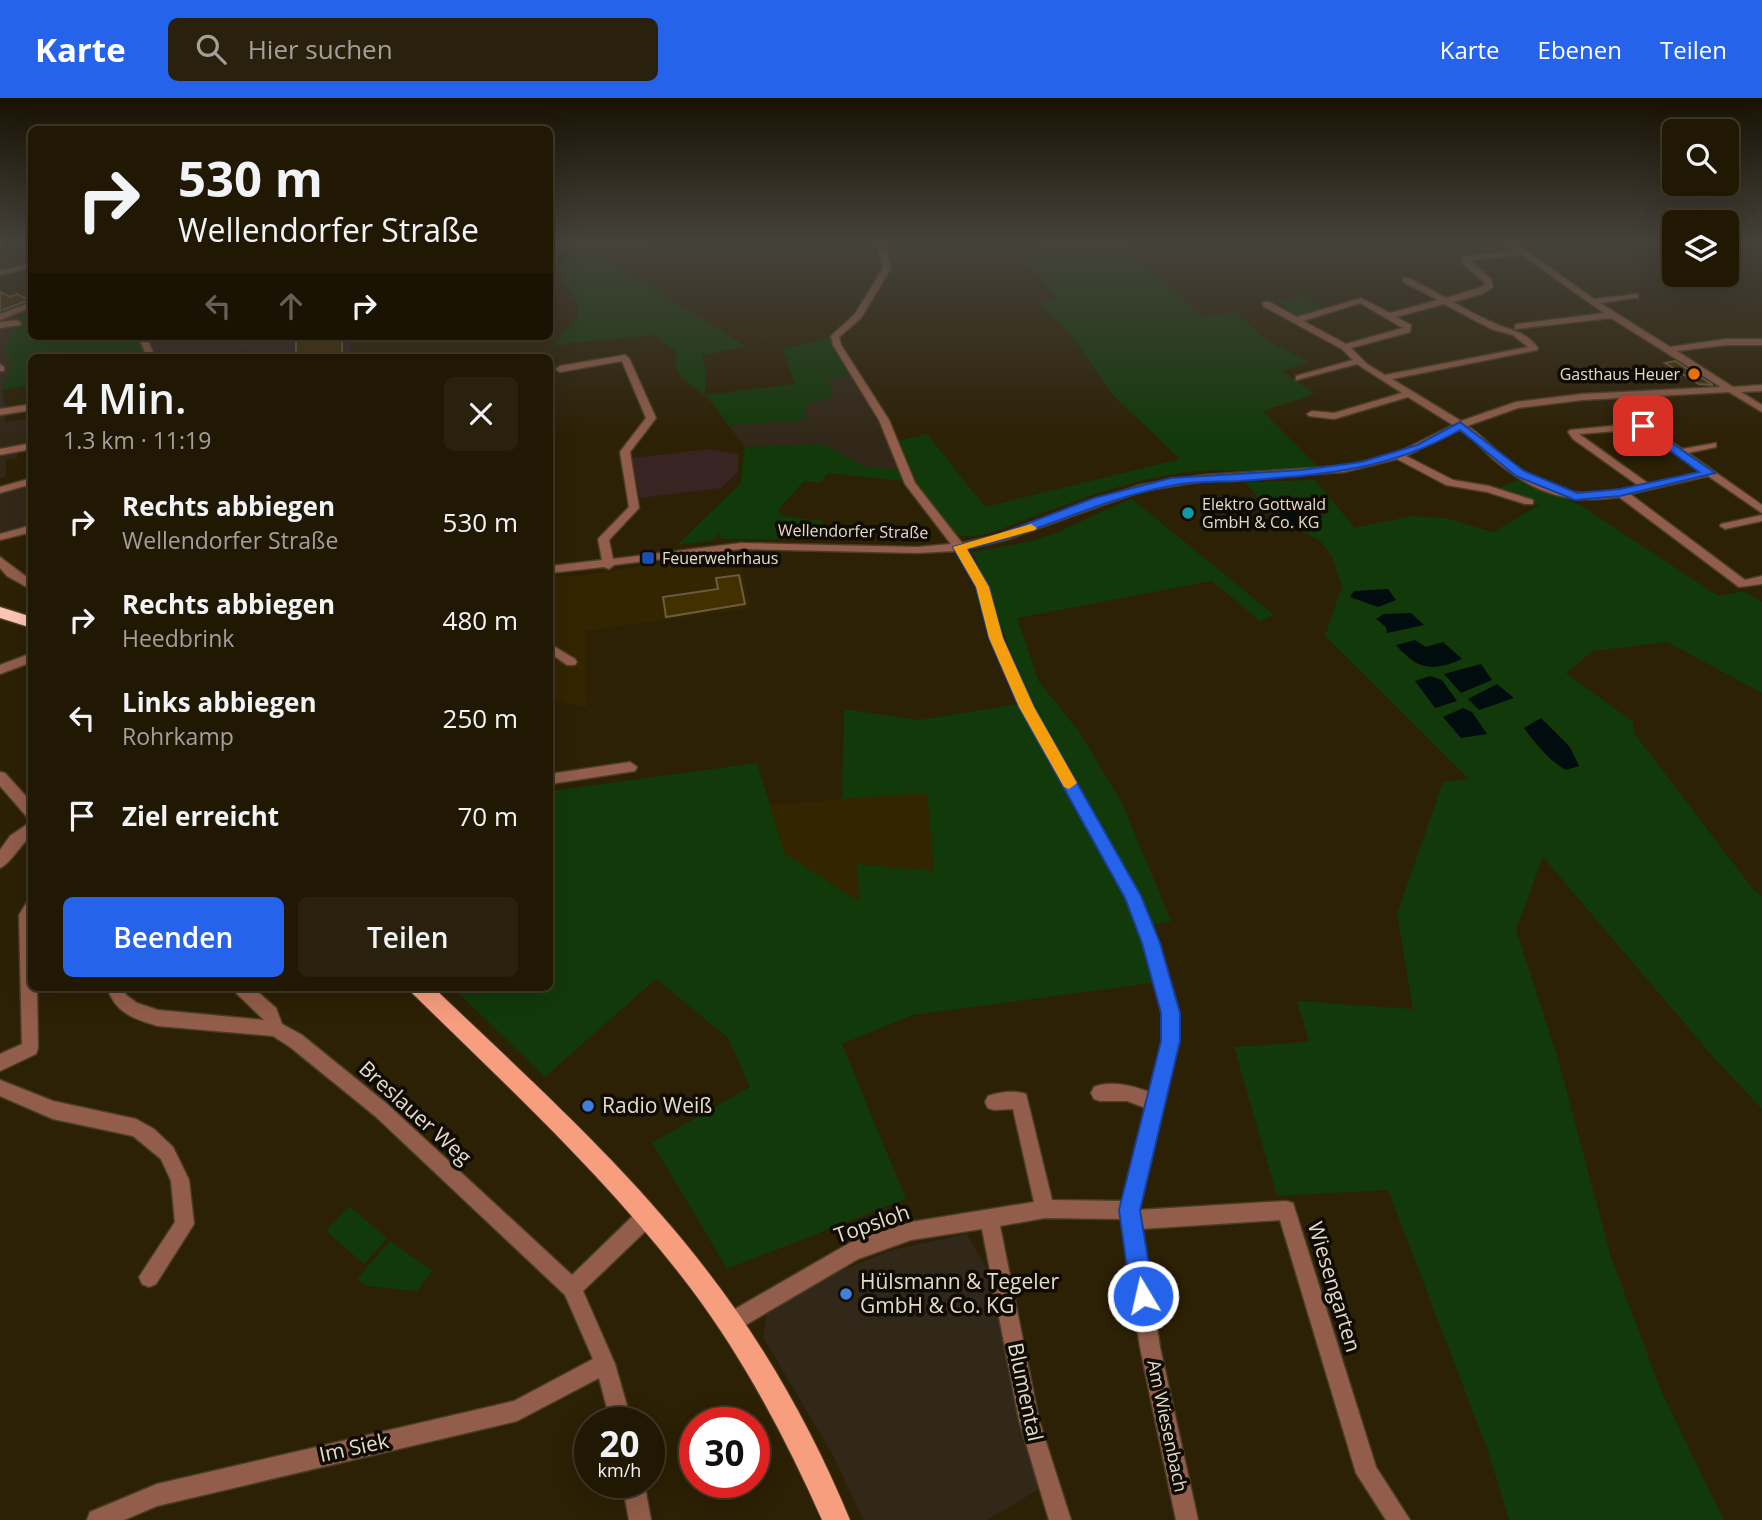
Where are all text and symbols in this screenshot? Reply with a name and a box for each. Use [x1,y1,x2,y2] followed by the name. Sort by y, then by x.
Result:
[168,18,658,81] search box
[35,27,126,72] text: Karte
[192,30,230,68] icon: search
[248,31,393,67] text: Hier suchen
[1440,33,1500,66] text: Karte
[1538,33,1622,66] text: Ebenen
[1660,33,1727,66] text: Teilen
[1662,119,1739,287] map controls
[1662,119,1739,196] button: search
[178,145,323,211] text: 530 m
[63,154,154,245] icon: right
[178,208,479,251] text: Wellendorfer Straße
[1662,210,1739,287] button: layers
[199,287,237,325] icon: left
[272,287,310,325] icon: ahead
[345,287,383,325] icon: right
[1560,363,1680,385] place label: Gasthaus Heuer
[1686,366,1702,382] marker: Gasthaus Heuer
[63,369,187,426] text: 4 Min.
[444,377,518,451] button: close
[1613,396,1673,456] pin
[1624,407,1662,445] icon: arrive
[63,424,211,456] text: 1.3 km · 11:19
[122,488,335,524] text: Rechts abbiegen
[1202,493,1326,533] place label: Elektro Gottwald GmbH & Co. KG
[63,503,101,541] icon: right
[443,504,518,540] text: 530 m
[1180,505,1196,521] marker: Elektro Gottwald GmbH & Co. KG
[778,519,928,543] street label: Wellendorfer Straße
[122,524,338,556] text: Wellendorfer Straße
[662,547,778,569] place label: Feuerwehrhaus
[640,550,656,566] marker: Feuerwehrhaus
[122,586,335,622] text: Rechts abbiegen
[63,601,101,639] icon: right
[443,602,518,638] text: 480 m
[122,622,234,654] text: Heedbrink
[122,684,317,720] text: Links abbiegen
[63,699,101,737] icon: left
[443,700,518,736] text: 250 m
[122,720,234,752] text: Rohrkamp
[63,797,101,835] icon: arrive
[122,798,279,834] text: Ziel erreicht
[457,798,518,834] text: 70 m
[63,897,284,977] button: Beenden
[298,897,518,977] button: Teilen
[353,1054,478,1170] street label: Breslauer Weg
[602,1091,712,1119] place label: Radio Weiß
[580,1098,596,1114] marker: Radio Weiß
[830,1197,913,1249] street label: Topsloh
[1302,1218,1368,1355] street label: Wiesengarten
[1106,1259,1180,1333] position arrow
[860,1267,1059,1319] place label: Hülsmann & Tegeler GmbH & Co. KG
[838,1286,854,1302] marker: Hülsmann & Tegeler GmbH & Co. KG
[1002,1340,1050,1444] street label: Blumental
[1142,1358,1194,1494] street label: Am Wiesenbach
[679,1407,770,1498] speed limit sign: 30
[599,1420,640,1467] text: 20
[316,1426,391,1468] street label: Im Siek
[598,1458,641,1482] text: km/h

